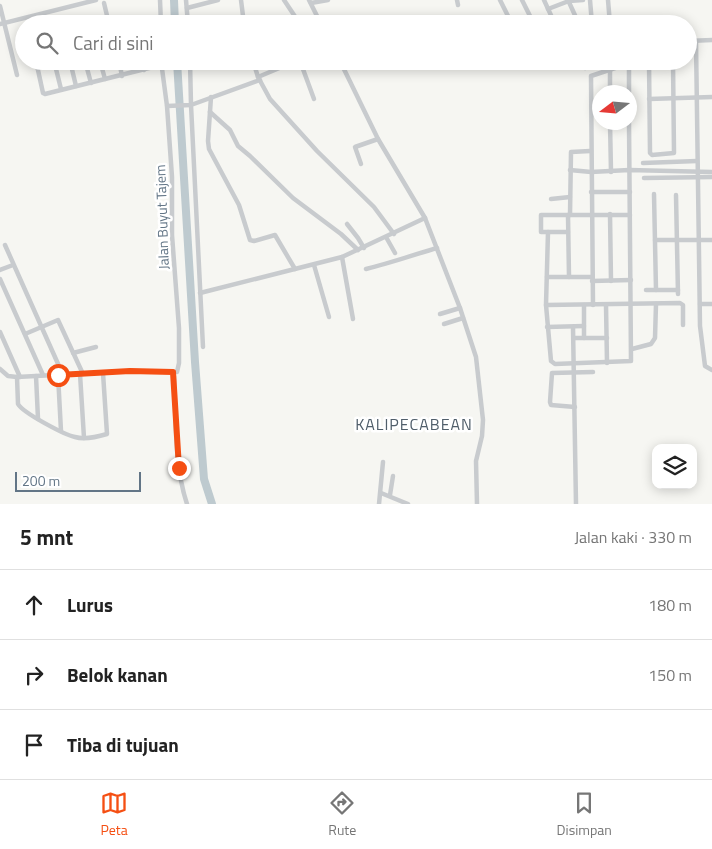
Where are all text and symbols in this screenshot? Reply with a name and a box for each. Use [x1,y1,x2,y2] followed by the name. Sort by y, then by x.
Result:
[15,15,697,70] search box
[73,28,154,57] text: Cari di sini
[33,29,61,57] icon: search
[592,85,637,130] north arrow
[149,164,174,270] street label: Jalan Buyut Tajem
[47,364,70,387] route start
[355,412,473,436] district label: KALIPECABEAN
[652,444,697,489] map controls
[652,444,697,489] button: layers
[168,457,191,480] route end
[15,469,141,492] scale bar
[22,470,60,491] text: 200 m
[20,521,73,553] text: 5 mnt
[574,525,692,549] text: Jalan kaki · 330 m
[67,590,113,619] text: Lurus
[20,591,48,619] icon: ahead
[648,593,692,617] text: 180 m
[67,660,168,689] text: Belok kanan
[20,661,48,689] icon: right
[648,663,692,687] text: 150 m
[67,730,179,759] text: Tiba di tujuan
[20,731,48,759] icon: arrive
[100,789,128,840] tab: Peta
[328,789,356,840] tab: Rute
[557,789,612,840] tab: Disimpan

